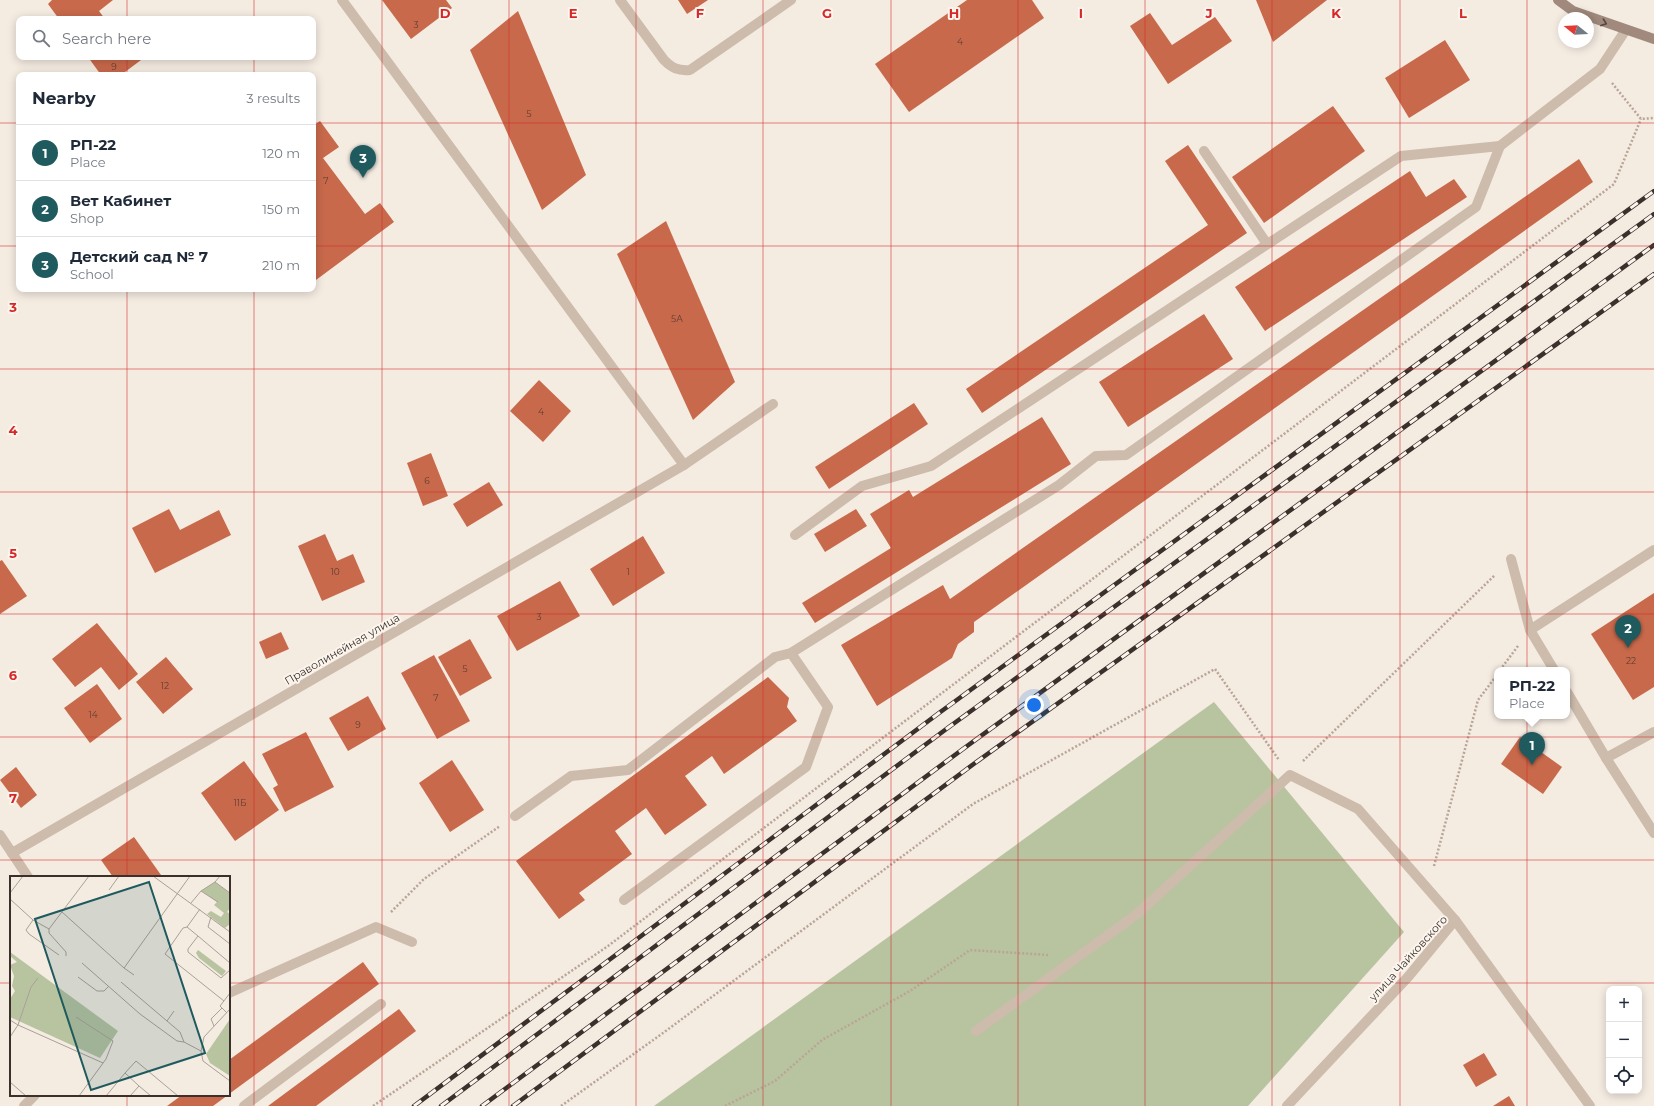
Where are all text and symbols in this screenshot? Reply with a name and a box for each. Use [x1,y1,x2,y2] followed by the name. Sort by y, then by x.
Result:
[440,5,451,21] text: D
[569,5,578,21] text: E
[696,5,704,21] text: F
[822,5,832,21] text: G
[949,5,959,21] text: H
[1079,5,1083,21] text: I
[1204,5,1213,21] text: J
[1331,5,1341,21] text: K
[1459,5,1467,21] text: L
[1558,12,1594,48] north arrow
[16,16,316,60] search box
[1600,18,1607,26] one-way arrow
[413,19,419,30] house number: 3
[30,27,52,49] icon: search
[62,29,151,48] text: Search here
[957,36,963,47] house number: 4
[111,61,117,72] house number: 9
[32,88,96,108] text: Nearby
[246,90,300,106] text: 3 results
[526,108,532,119] house number: 5
[70,135,116,154] text: РП-22
[42,145,48,161] text: 1
[262,145,300,161] text: 120 m
[350,145,376,178] pin: 3
[70,154,106,170] text: Place
[323,175,329,186] house number: 7
[70,191,171,210] text: Вет Кабинет
[41,201,49,217] text: 2
[262,201,300,217] text: 150 m
[70,210,104,226] text: Shop
[70,247,208,266] text: Детский сад № 7
[41,257,49,273] text: 3
[262,257,300,273] text: 210 m
[70,266,114,282] text: School
[8,299,17,315] text: 3
[671,313,683,324] house number: 5А
[538,406,544,417] house number: 4
[9,422,18,438] text: 4
[424,475,430,486] house number: 6
[9,545,17,561] text: 5
[330,566,340,577] house number: 10
[626,566,630,577] house number: 1
[282,610,402,688] street label: Праволинейная улица
[536,611,542,622] house number: 3
[1615,615,1641,648] pin: 2
[1626,655,1636,666] house number: 22
[462,663,468,674] house number: 5
[9,667,18,683] text: 6
[1494,667,1570,719] popup
[1509,676,1555,695] text: РП-22
[161,680,169,691] house number: 12
[433,692,439,703] house number: 7
[1024,695,1044,715] your location
[1509,695,1544,711] text: Place
[88,709,98,720] house number: 14
[355,719,361,730] house number: 9
[1519,732,1545,765] pin: 1
[9,790,17,806] text: 7
[233,797,247,808] house number: 11Б
[10,876,230,1096] inset map
[1365,912,1450,1004] street label: улица Чайковского
[1606,986,1642,1094] map controls
[1606,986,1642,1022] button: +
[1606,1022,1642,1058] button: −
[1606,1058,1642,1094] button: locate

